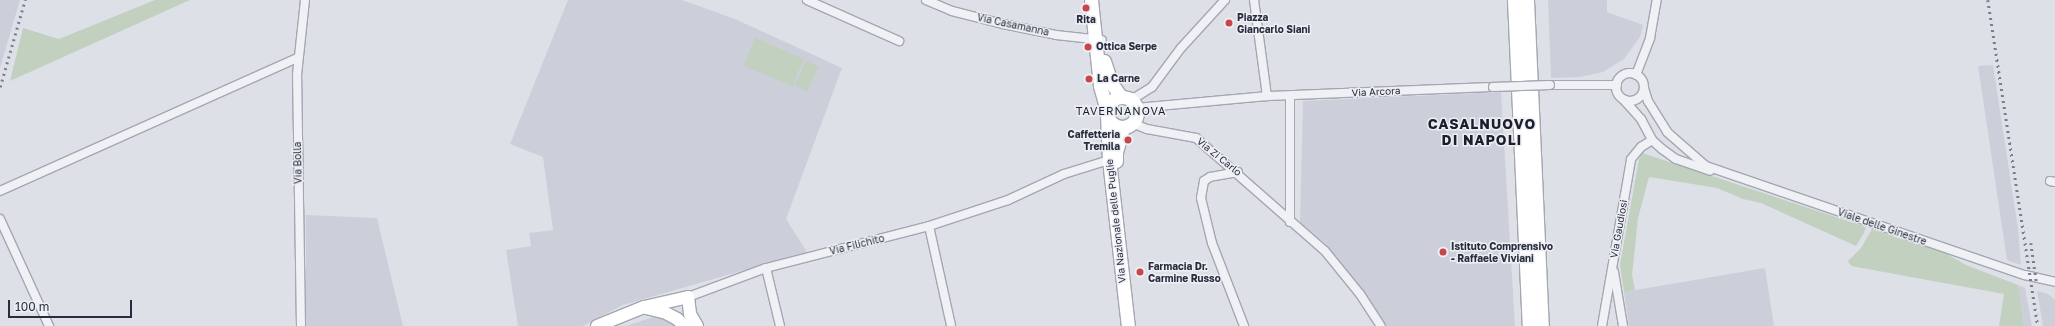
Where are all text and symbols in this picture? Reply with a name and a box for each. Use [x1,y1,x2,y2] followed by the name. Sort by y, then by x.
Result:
[1081,3,1091,13] marker: Rita
[1237,11,1310,34] place label: Piazza Giancarlo Siani
[976,12,1050,38] street label: Via Casamanna
[1076,14,1096,26] place label: Rita
[1224,18,1234,28] marker: Piazza Giancarlo Siani
[1096,41,1157,53] place label: Ottica Serpe
[1083,42,1093,52] marker: Ottica Serpe
[1097,73,1140,85] place label: La Carne
[1084,74,1094,84] marker: La Carne
[1351,85,1401,99] street label: Via Arcora
[1076,104,1166,118] district label: TAVERNANOVA
[1428,116,1536,148] district label: CASALNUOVO DI NAPOLI
[1068,128,1120,152] place label: Caffetteria Tremila
[1123,135,1133,145] marker: Caffetteria Tremila
[1194,135,1244,179] street label: Via Zi Carlo
[292,142,304,184] street label: Via Bolla
[1104,158,1128,284] street label: Via Nazionale delle Puglie
[1608,199,1630,259] street label: Via Gaudiosi
[1836,206,1928,248] street label: Viale delle Ginestre
[828,232,886,258] street label: Via Filichito
[1451,240,1553,264] place label: Istituto Comprensivo - Raffaele Viviani
[1438,247,1448,257] marker: Istituto Comprensivo - Raffaele Viviani
[1148,260,1221,284] place label: Farmacia Dr. Carmine Russo
[1135,267,1145,277] marker: Farmacia Dr. Carmine Russo
[10,292,134,318] scale bar
[15,299,49,314] text: 100 m

